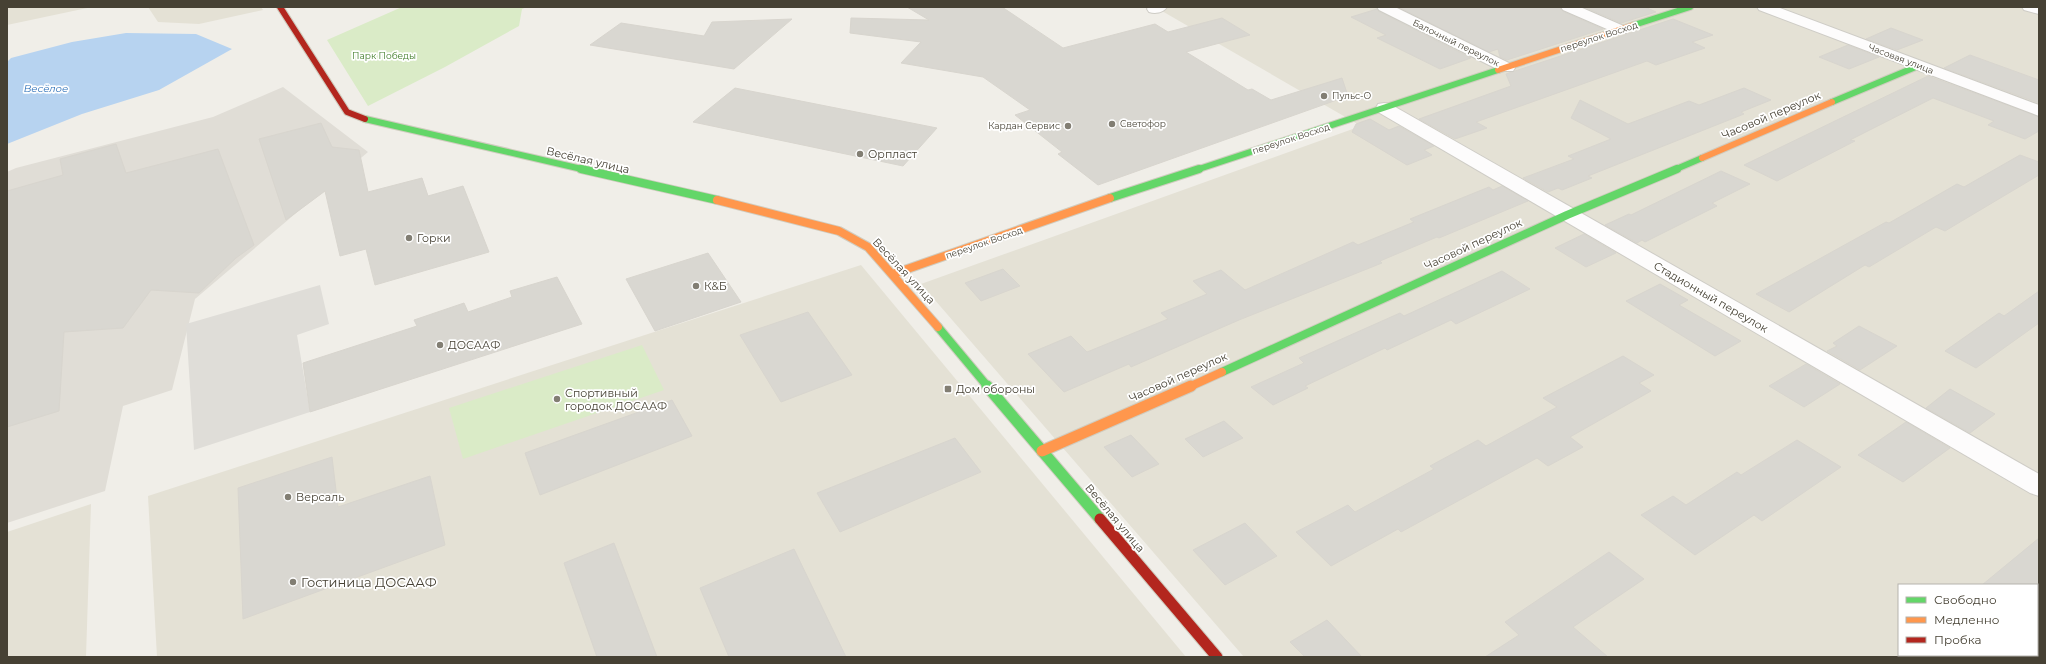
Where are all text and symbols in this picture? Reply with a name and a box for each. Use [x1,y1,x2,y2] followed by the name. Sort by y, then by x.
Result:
[1411,17,1502,69] street label: Балочный переулок
[1559,19,1639,54] street label: переулок Восход
[1867,41,1935,76] street label: Часовая улица
[352,50,416,61] park label: Парк Победы
[24,82,68,95] water label: Весёлое
[1719,88,1823,142] street label: Часовой переулок
[1332,90,1372,101] place label: Пульс-О
[1319,91,1329,101] marker: Пульс-О
[1120,118,1166,129] place label: Светофор
[1107,119,1117,129] marker: Светофор
[988,120,1060,131] place label: Кардан Сервис
[1063,121,1073,131] marker: Кардан Сервис
[1251,121,1331,156] street label: переулок Восход
[545,144,631,176] street label: Весёлая улица
[868,147,918,161] place label: Орпласт
[855,149,865,159] marker: Орпласт
[1422,215,1525,273] street label: Часовой переулок
[944,224,1024,261] street label: переулок Восход
[417,231,450,245] place label: Горки
[404,233,414,243] marker: Горки
[870,235,938,307] street label: Весёлая улица
[1651,259,1771,336] street label: Стадионный переулок
[704,279,727,293] place label: К&Б
[691,281,701,291] marker: К&Б
[448,338,500,352] place label: ДОСААФ
[435,340,445,350] marker: ДОСААФ
[1127,349,1230,405] street label: Часовой переулок
[956,382,1035,396] place label: Дом обороны
[943,384,953,394] marker: Дом обороны
[565,386,667,413] place label: Спортивный городок ДОСААФ
[552,394,562,404] marker: Спортивный городок ДОСААФ
[1082,481,1148,555] street label: Весёлая улица
[296,490,344,504] place label: Версаль
[283,492,293,502] marker: Версаль
[301,574,437,590] place label: Гостиница ДОСААФ
[288,577,298,587] marker: Гостиница ДОСААФ
[1898,584,2038,656] legend
[1934,592,1997,607] text: Свободно
[1934,612,2000,627] text: Медленно
[1934,632,1982,647] text: Пробка

